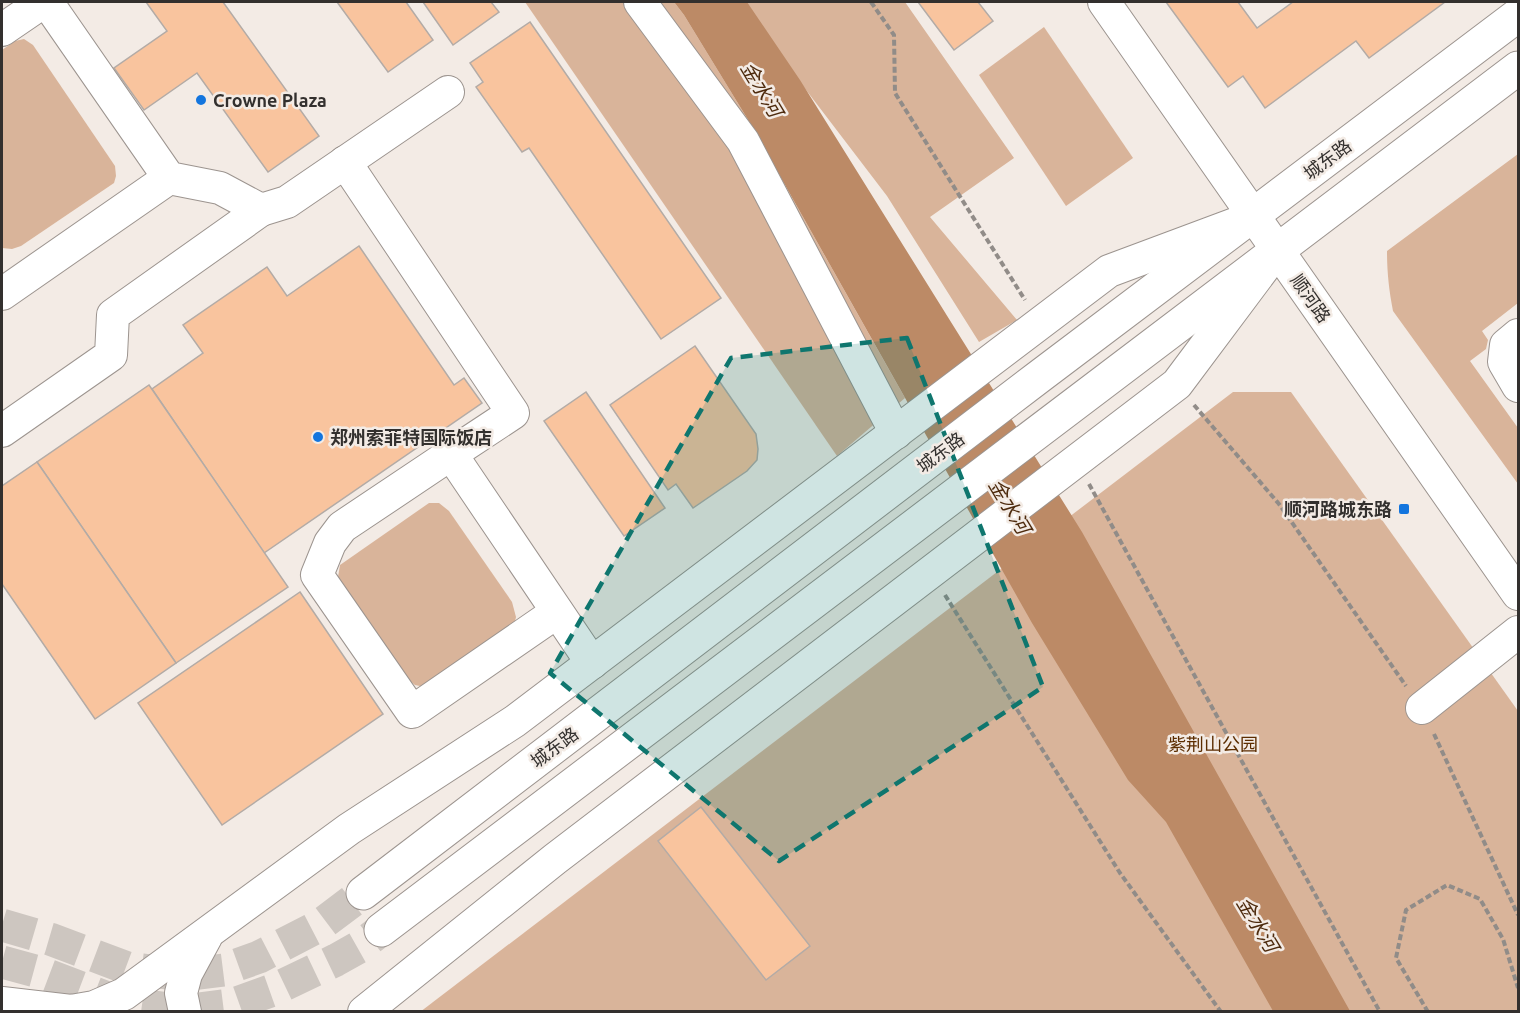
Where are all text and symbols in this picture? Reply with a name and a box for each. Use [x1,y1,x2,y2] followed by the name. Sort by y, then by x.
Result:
[737,57,789,124] water label: 金水河
[213,90,327,110] place label: Crowne Plaza
[194,93,208,107] marker: Crowne Plaza
[1299,135,1355,183] street label: 城东路
[1287,270,1335,326] street label: 顺河路
[330,427,492,447] place label: 郑州索菲特国际饭店
[912,428,968,476] street label: 城东路
[311,430,325,444] marker: 郑州索菲特国际饭店
[985,474,1037,541] water label: 金水河
[1284,499,1392,519] place label: 顺河路城东路
[1397,502,1411,516] marker: 顺河路城东路
[526,723,582,771] street label: 城东路
[1168,734,1258,754] park label: 紫荆山公园
[1233,892,1285,959] water label: 金水河

